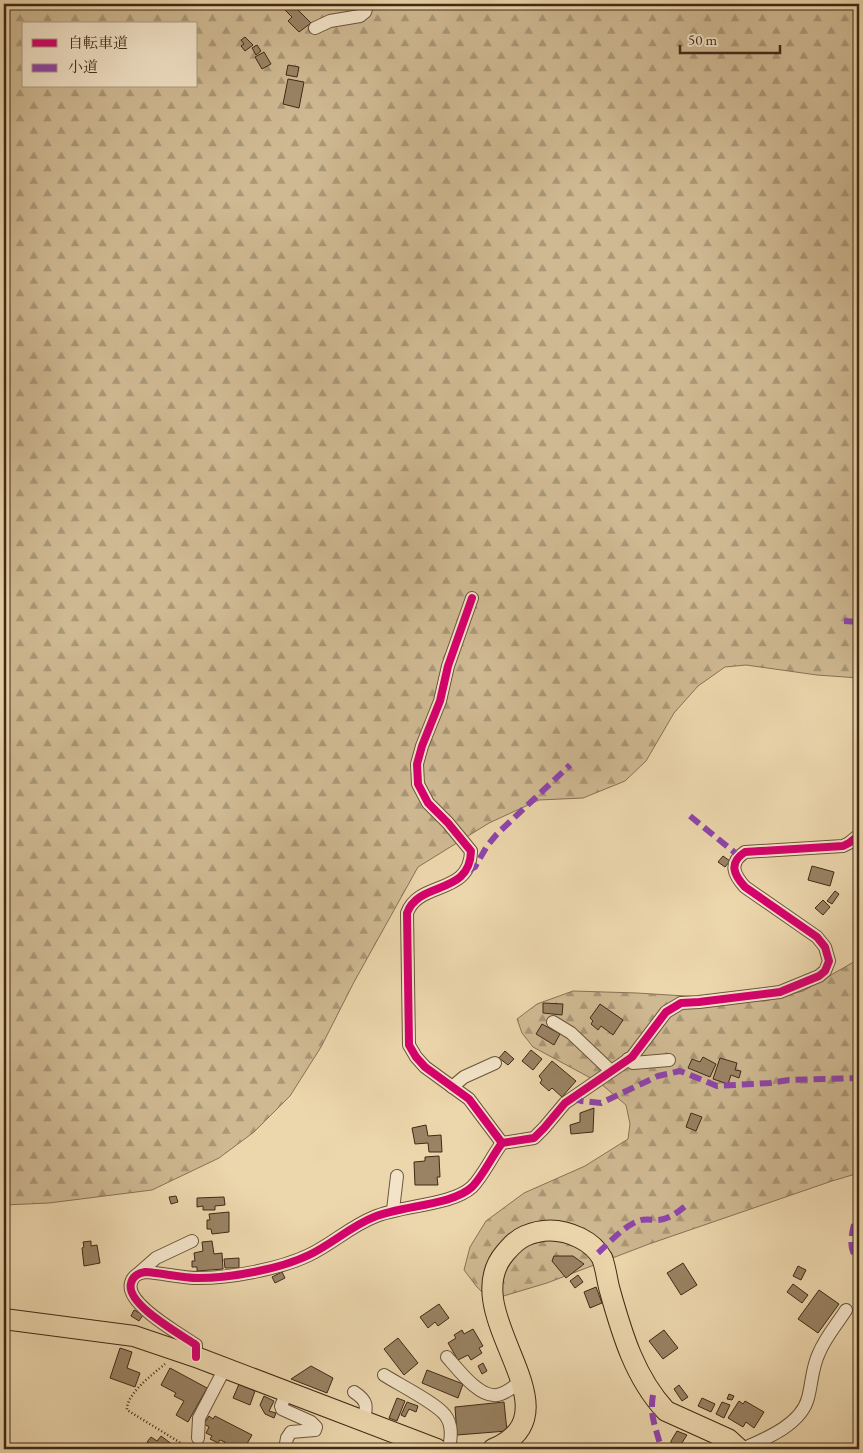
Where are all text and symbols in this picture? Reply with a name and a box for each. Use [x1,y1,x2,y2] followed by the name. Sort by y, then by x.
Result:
[22,22,198,88] legend
[680,22,780,54] scale bar
[688,30,717,49] text: 50 m
[68,33,128,52] text: 自転車道
[68,57,98,76] text: 小道

